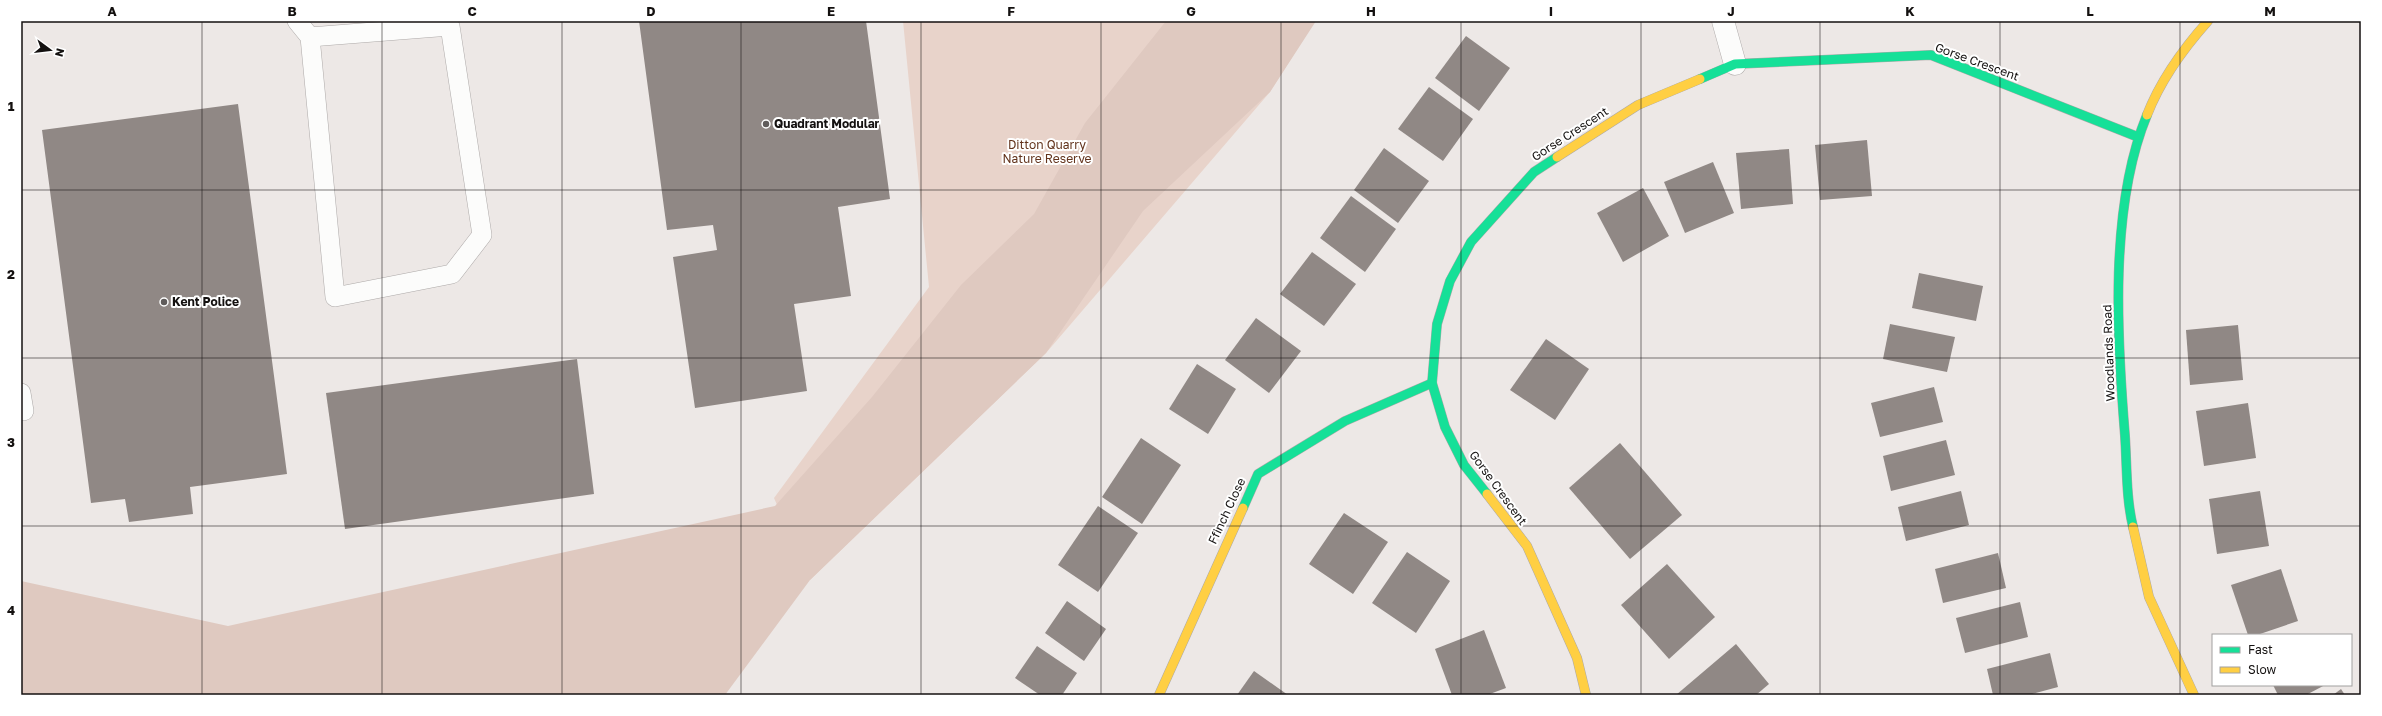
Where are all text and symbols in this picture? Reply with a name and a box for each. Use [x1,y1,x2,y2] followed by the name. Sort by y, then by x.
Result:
[107,3,117,19] text: A
[287,3,297,19] text: B
[467,3,477,19] text: C
[646,3,656,19] text: D
[827,3,835,19] text: E
[1007,3,1015,19] text: F
[1186,3,1196,19] text: G
[1366,3,1376,19] text: H
[1549,3,1553,19] text: I
[1727,3,1735,19] text: J
[1905,3,1915,19] text: K
[2086,3,2094,19] text: L
[2264,3,2276,19] text: M
[30,30,70,70] north arrow
[1933,39,2021,84] street label: Gorse Crescent
[53,47,68,58] text: N
[8,98,15,114] text: 1
[1529,103,1611,164] street label: Gorse Crescent
[774,116,880,131] place label: Quadrant Modular
[761,119,771,129] marker: Quadrant Modular
[1002,137,1092,166] park label: Ditton Quarry Nature Reserve
[7,266,15,282] text: 2
[172,294,239,309] place label: Kent Police
[159,297,169,307] marker: Kent Police
[2099,304,2118,402] street label: Woodlands Road
[7,434,15,450] text: 3
[1466,448,1531,528] street label: Gorse Crescent
[1205,475,1248,546] street label: Ffinch Close
[7,602,15,618] text: 4
[2212,634,2352,686] legend
[2248,642,2273,657] text: Fast
[2248,662,2276,677] text: Slow

